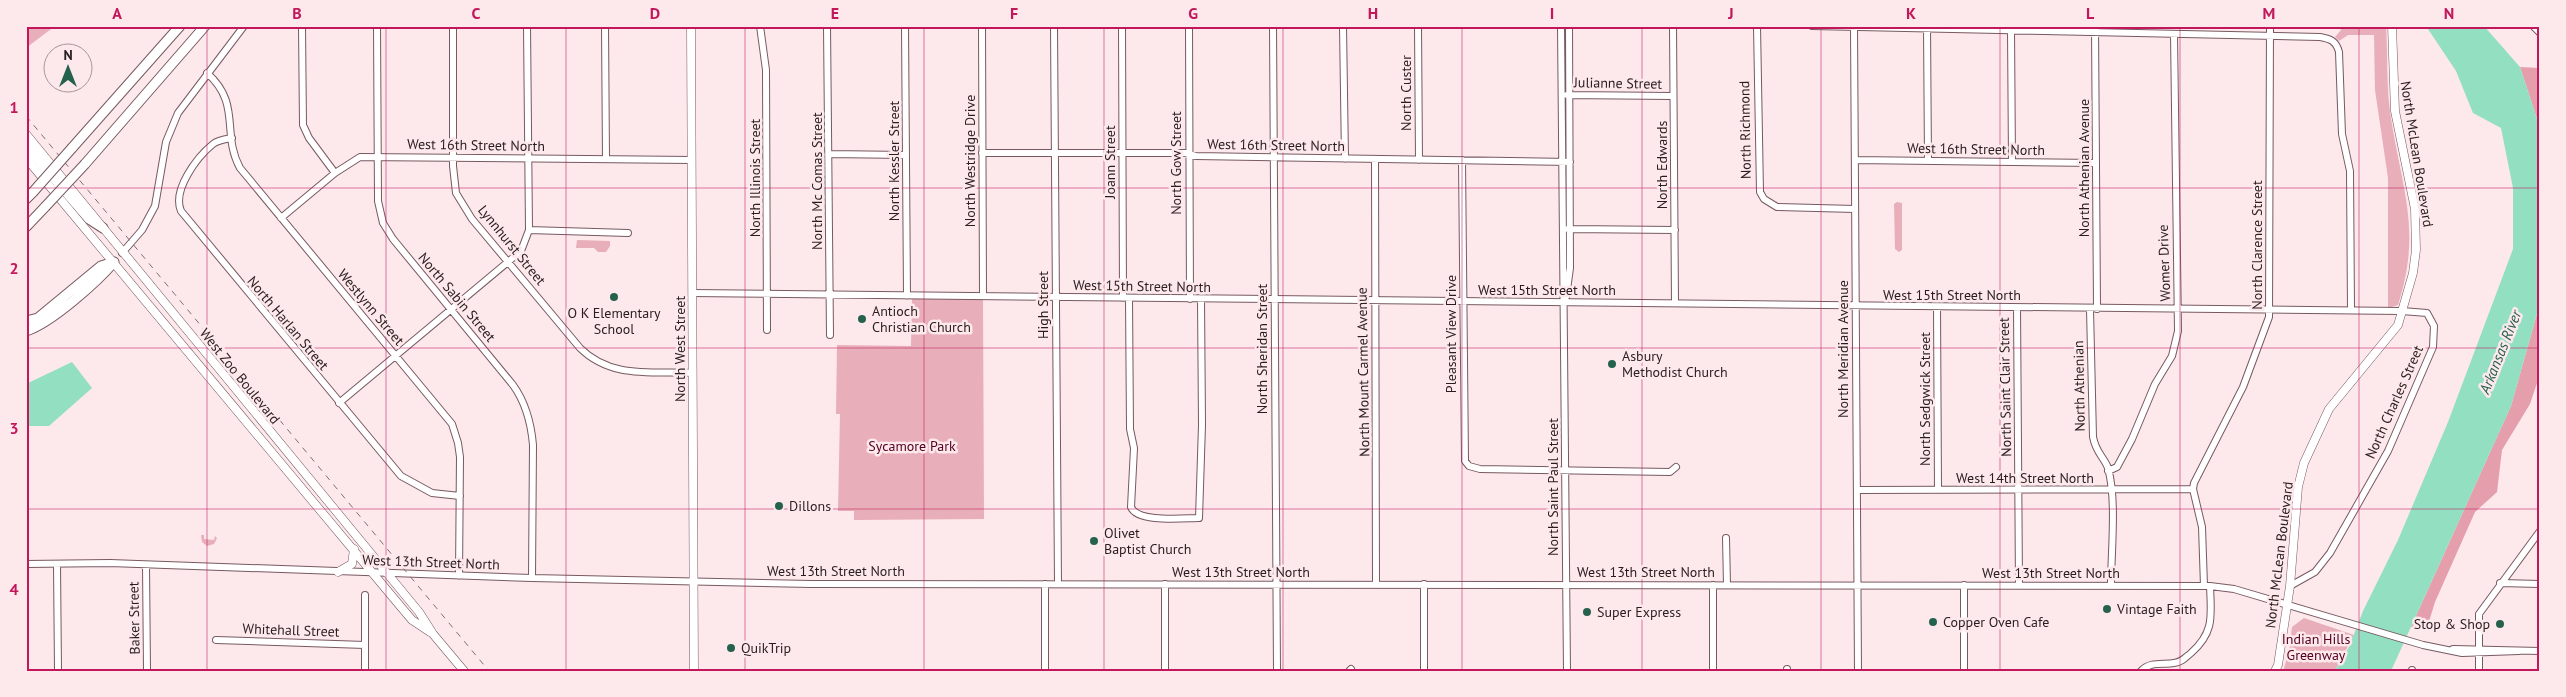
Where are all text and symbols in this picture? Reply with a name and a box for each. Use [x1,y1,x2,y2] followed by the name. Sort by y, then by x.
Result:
[112,3,122,23] text: A
[292,3,302,23] text: B
[472,3,481,23] text: C
[650,3,660,23] text: D
[831,3,839,23] text: E
[1010,3,1018,23] text: F
[1188,3,1198,23] text: G
[1368,3,1378,23] text: H
[1550,3,1554,23] text: I
[1727,3,1734,23] text: J
[1906,3,1916,23] text: K
[2086,3,2095,23] text: L
[2263,3,2275,23] text: M
[2444,3,2454,23] text: N
[42,42,92,92] north arrow
[63,46,73,64] text: N
[1397,55,1415,131] street label: North Custer
[1573,73,1663,93] street label: Julianne Street
[2397,80,2437,228] street label: North McLean Boulevard
[1735,81,1755,179] street label: North Richmond
[961,95,979,227] street label: North Westridge Drive
[9,97,19,117] text: 1
[2075,99,2093,237] street label: North Athenian Avenue
[885,101,903,221] street label: North Kessler Street
[1167,111,1185,215] street label: North Gow Street
[808,112,826,250] street label: North Mc Comas Street
[746,118,764,237] street label: North Illinois Street
[1653,121,1671,209] street label: North Edwards
[1101,125,1119,200] street label: Joann Street
[407,135,545,155] street label: West 16th Street North
[1207,135,1345,155] street label: West 16th Street North
[1907,139,2045,159] street label: West 16th Street North
[2248,180,2266,310] street label: North Clarence Street
[474,201,550,289] street label: Lynnhurst Street
[2154,224,2174,302] street label: Womer Drive
[414,249,500,346] street label: North Sabin Street
[9,258,19,278] text: 2
[334,265,408,349] street label: Westlynn Street
[1034,271,1052,339] street label: High Street
[243,272,333,374] street label: North Harlan Street
[1442,275,1460,393] street label: Pleasant View Drive
[1073,276,1211,296] street label: West 15th Street North
[1834,280,1852,418] street label: North Meridian Avenue
[1478,281,1616,299] street label: West 15th Street North
[1253,283,1271,414] street label: North Sheridan Street
[1883,286,2021,304] street label: West 15th Street North
[1353,287,1373,457] street label: North Mount Carmel Avenue
[608,291,620,303] marker: O K Elementary School
[671,296,689,402] street label: North West Street
[872,302,971,336] place label: Antioch Christian Church
[568,304,661,338] place label: O K Elementary School
[2474,306,2526,397] water label: Arkansas River
[856,313,868,325] marker: Antioch Christian Church
[1995,317,2015,457] street label: North Saint Clair Street
[196,325,284,427] street label: West Zoo Boulevard
[1916,332,1934,466] street label: North Sedgwick Street
[2069,340,2089,432] street label: North Athenian
[2361,342,2427,461] street label: North Charles Street
[1622,347,1728,381] place label: Asbury Methodist Church
[1606,358,1618,370] marker: Asbury Methodist Church
[9,418,19,438] text: 3
[1544,418,1562,556] street label: North Saint Paul Street
[868,437,956,455] park label: Sycamore Park
[1956,469,2094,487] street label: West 14th Street North
[2261,481,2297,629] street label: North McLean Boulevard
[789,497,831,515] place label: Dillons
[773,500,785,512] marker: Dillons
[1104,524,1192,558] place label: Olivet Baptist Church
[1088,535,1100,547] marker: Olivet Baptist Church
[362,551,500,573] street label: West 13th Street North
[767,562,905,580] street label: West 13th Street North
[1172,563,1310,581] street label: West 13th Street North
[1577,563,1715,581] street label: West 13th Street North
[1982,564,2120,582] street label: West 13th Street North
[9,579,19,599] text: 4
[124,581,144,655] street label: Baker Street
[2116,600,2197,618] place label: Vintage Faith
[1597,603,1681,621] place label: Super Express
[2101,603,2113,615] marker: Vintage Faith
[1581,606,1593,618] marker: Super Express
[1943,613,2049,631] place label: Copper Oven Cafe
[2414,615,2490,633] place label: Stop & Shop
[1927,616,1939,628] marker: Copper Oven Cafe
[2494,618,2506,630] marker: Stop & Shop
[242,619,340,641] street label: Whitehall Street
[2282,630,2350,664] park label: Indian Hills Greenway
[741,639,791,657] place label: QuikTrip
[725,642,737,654] marker: QuikTrip

